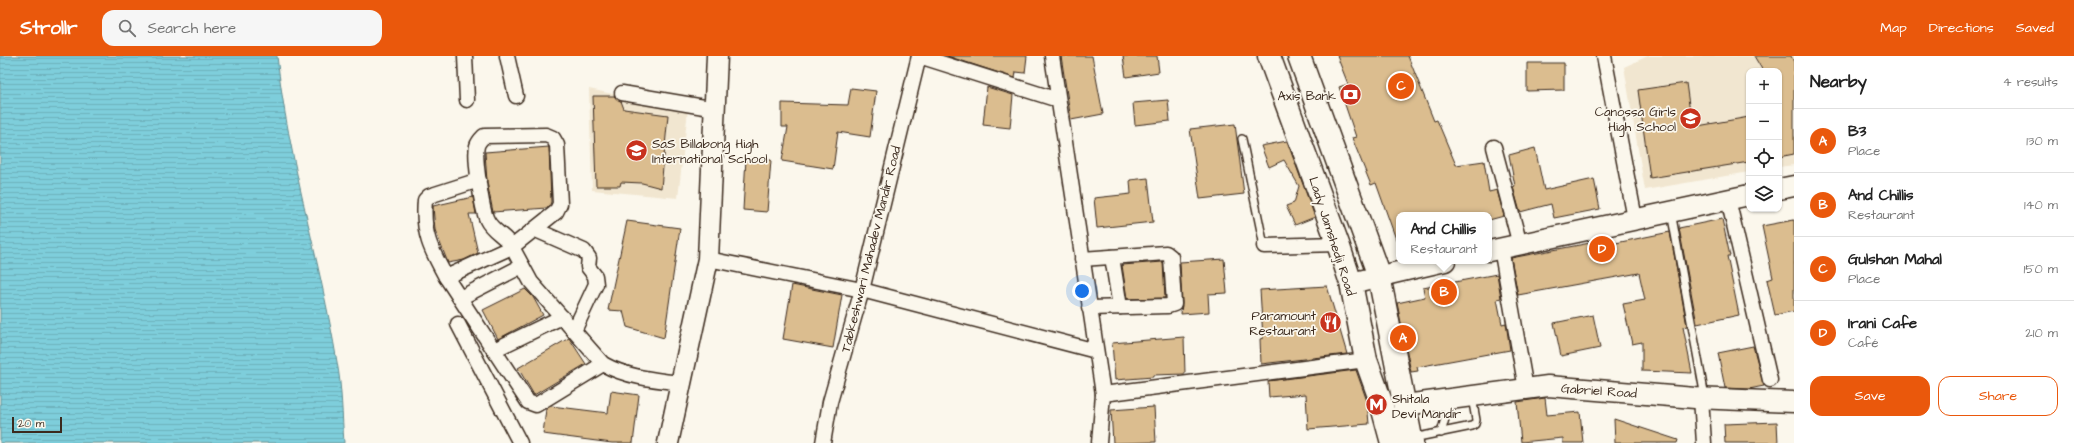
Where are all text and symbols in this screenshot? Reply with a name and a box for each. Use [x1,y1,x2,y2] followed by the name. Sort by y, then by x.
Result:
[102,10,382,46] search box
[20,15,78,42] text: Strollr
[116,17,138,39] icon: search
[148,18,236,39] text: Search here
[1880,18,1907,38] text: Map
[1929,18,1994,38] text: Directions
[2016,18,2054,38] text: Saved
[1746,68,1782,212] map controls
[1746,68,1782,104] button: +
[1810,70,1867,94] text: Nearby
[1388,71,1414,101] pin: C
[2003,73,2058,91] text: 4 results
[1338,82,1364,108] bank icon: Axis Bank
[1278,87,1336,105] place label: Axis Bank
[1595,103,1676,137] place label: Canossa Girls High School
[1746,104,1782,140] button: −
[1678,105,1704,131] school or university icon: Canossa Girls High School
[1848,121,1866,142] text: B3
[1819,132,1827,150] text: A
[2026,132,2058,150] text: 130 m
[652,135,768,168] place label: SaS Billabong High International School
[624,137,650,163] school or university icon: SaS Billabong High International School
[1746,140,1782,176] button: locate
[1848,142,1880,160] text: Place
[837,144,905,354] street label: Tabkeshwari Mahadev Mandir Road
[1303,174,1360,299] street label: Lady Jamshedji Road
[1746,176,1782,212] button: layers
[1848,185,1914,206] text: And Chillis
[1818,196,1828,214] text: B
[2024,196,2058,214] text: 140 m
[1848,206,1915,224] text: Restaurant
[1396,212,1492,264] popup
[1411,219,1476,240] text: And Chillis
[1589,234,1615,264] pin: D
[1411,240,1477,258] text: Restaurant
[1848,249,1942,270] text: Gulshan Mahal
[1818,260,1828,278] text: C
[2024,260,2058,278] text: 150 m
[1848,270,1880,288] text: Place
[1431,277,1457,307] pin: B
[1072,281,1092,301] your location
[1249,307,1317,340] place label: Paramount Restaurant
[1318,309,1344,335] restaurant icon: Paramount Restaurant
[1848,313,1917,334] text: Irani Cafe
[1390,323,1416,353] pin: A
[1819,324,1827,342] text: D
[2025,324,2058,342] text: 210 m
[1848,334,1879,352] text: Café
[1810,376,1930,416] button: Save
[1938,376,2058,416] button: Share
[1560,379,1638,403] street label: Gabriel Road
[1392,390,1461,423] place label: Shitala Devi Mandir
[1363,392,1389,418] metro station icon: Shitala Devi Mandir
[12,415,62,434] scale bar
[18,416,44,431] text: 20 m

